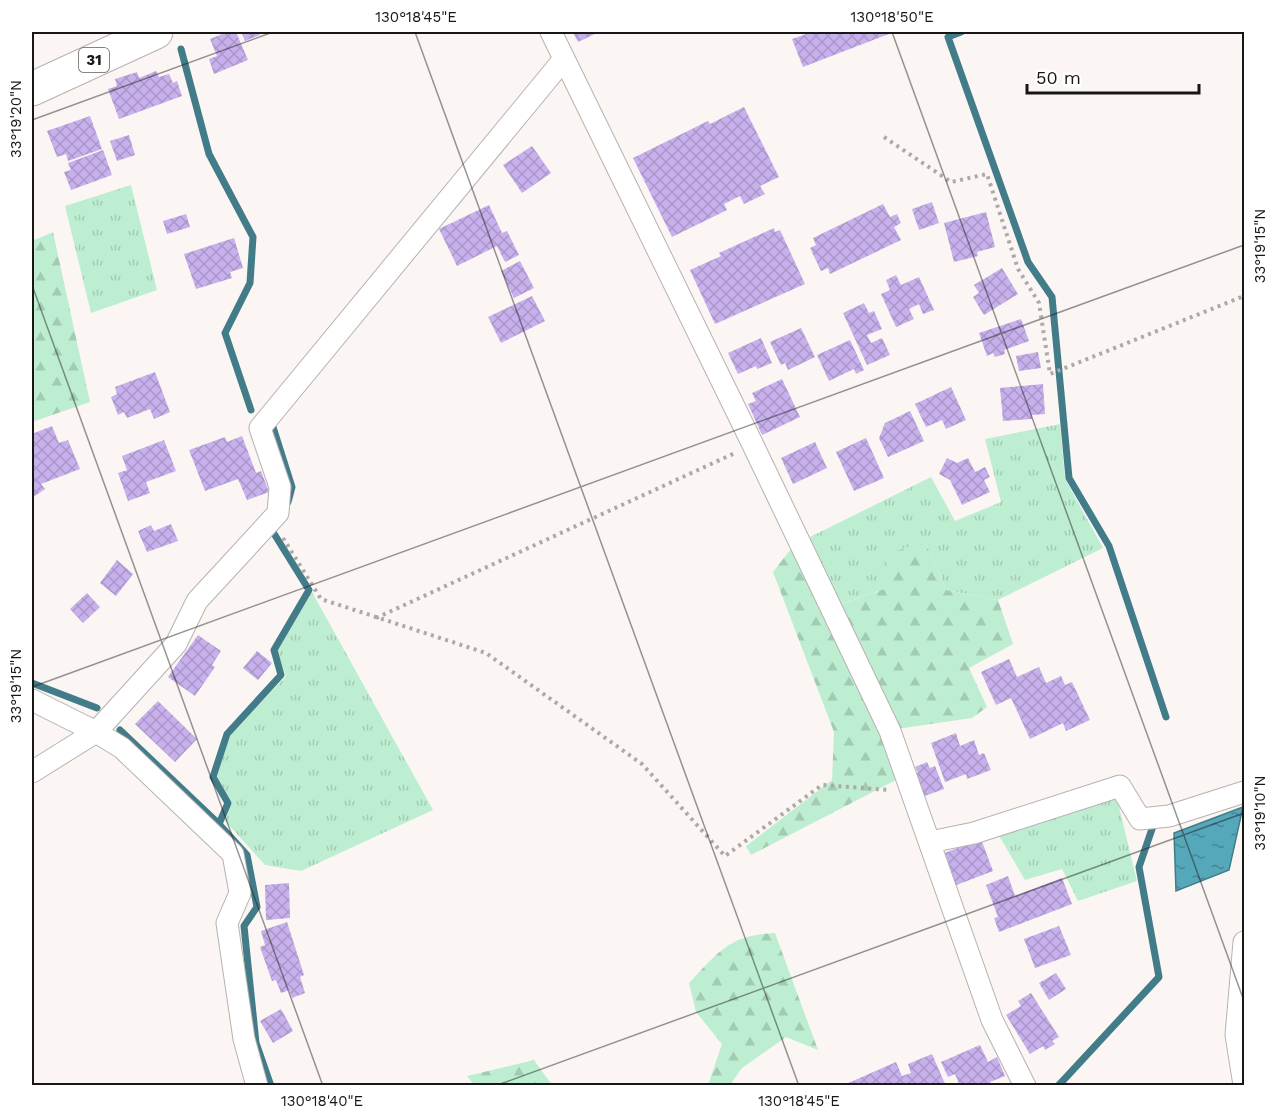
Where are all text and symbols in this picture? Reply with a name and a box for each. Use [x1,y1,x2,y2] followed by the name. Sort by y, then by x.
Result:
[375,8,457,26] text: 130°18'45"E
[850,8,934,26] text: 130°18'50"E
[79,48,109,72] road number: 31
[1027,57,1200,95] scale bar
[1036,67,1081,88] text: 50 m
[7,80,25,158] text: 33°19'20"N
[1251,209,1269,283] text: 33°19'15"N
[7,649,25,723] text: 33°19'15"N
[1251,775,1269,851] text: 33°19'10"N
[281,1092,363,1110] text: 130°18'40"E
[758,1092,840,1110] text: 130°18'45"E

